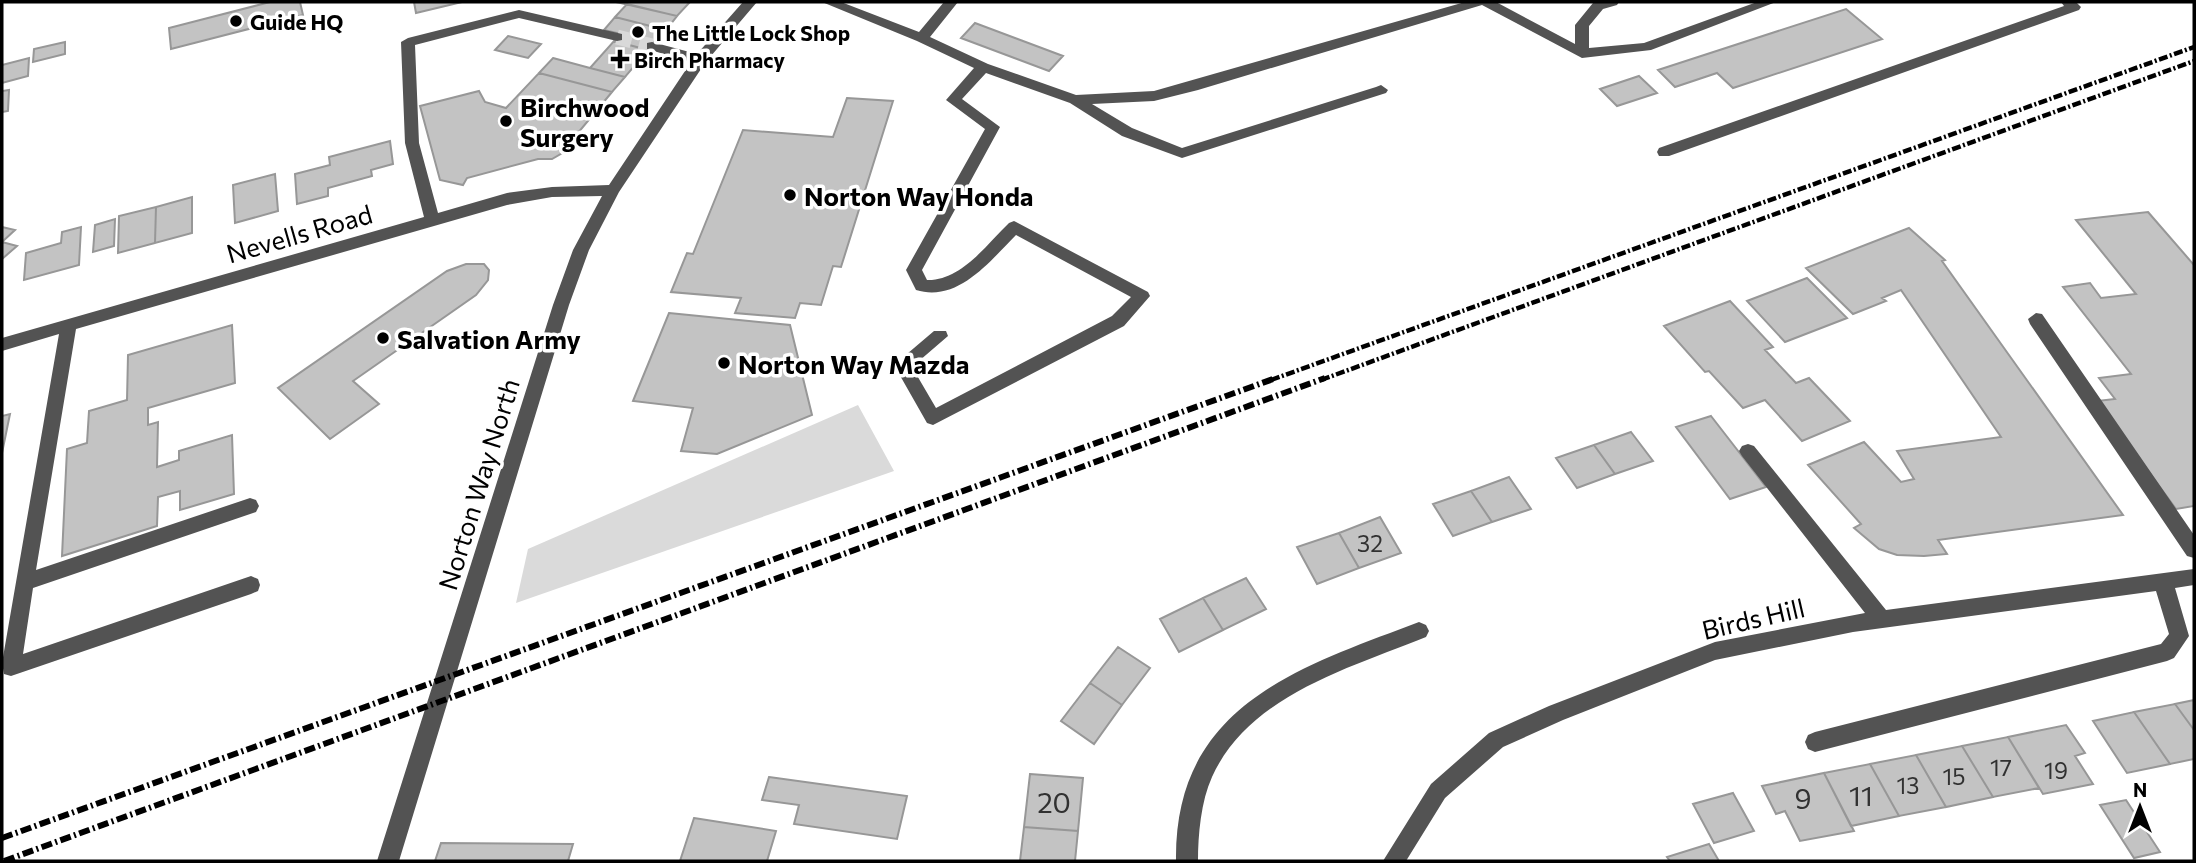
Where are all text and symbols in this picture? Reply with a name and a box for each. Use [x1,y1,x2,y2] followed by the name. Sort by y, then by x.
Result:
[250,9,343,34] place label: Guide HQ
[228,13,244,29] marker: Guide HQ
[652,20,850,45] place label: The Little Lock Shop
[630,24,646,40] marker: The Little Lock Shop
[634,47,786,72] place label: Birch Pharmacy
[612,51,628,67] marker: Birch Pharmacy
[520,91,649,152] place label: Birchwood Surgery
[498,113,514,129] marker: Birchwood Surgery
[804,180,1034,211] place label: Norton Way Honda
[782,187,798,203] marker: Norton Way Honda
[222,197,376,269] street label: Nevells Road
[397,323,581,354] place label: Salvation Army
[375,330,391,346] marker: Salvation Army
[738,348,969,379] place label: Norton Way Mazda
[716,355,732,371] marker: Norton Way Mazda
[431,375,525,593] street label: Norton Way North
[1357,529,1383,557] house number: 32
[1699,591,1807,645] street label: Birds Hill
[1990,753,2012,781] house number: 17
[2044,756,2068,784] house number: 19
[1942,762,1966,790] house number: 15
[1897,771,1919,799] house number: 13
[2105,772,2175,842] north arrow
[1849,778,1873,812] house number: 11
[2133,778,2147,801] text: N
[1795,781,1812,815] house number: 9
[1037,785,1071,819] house number: 20

